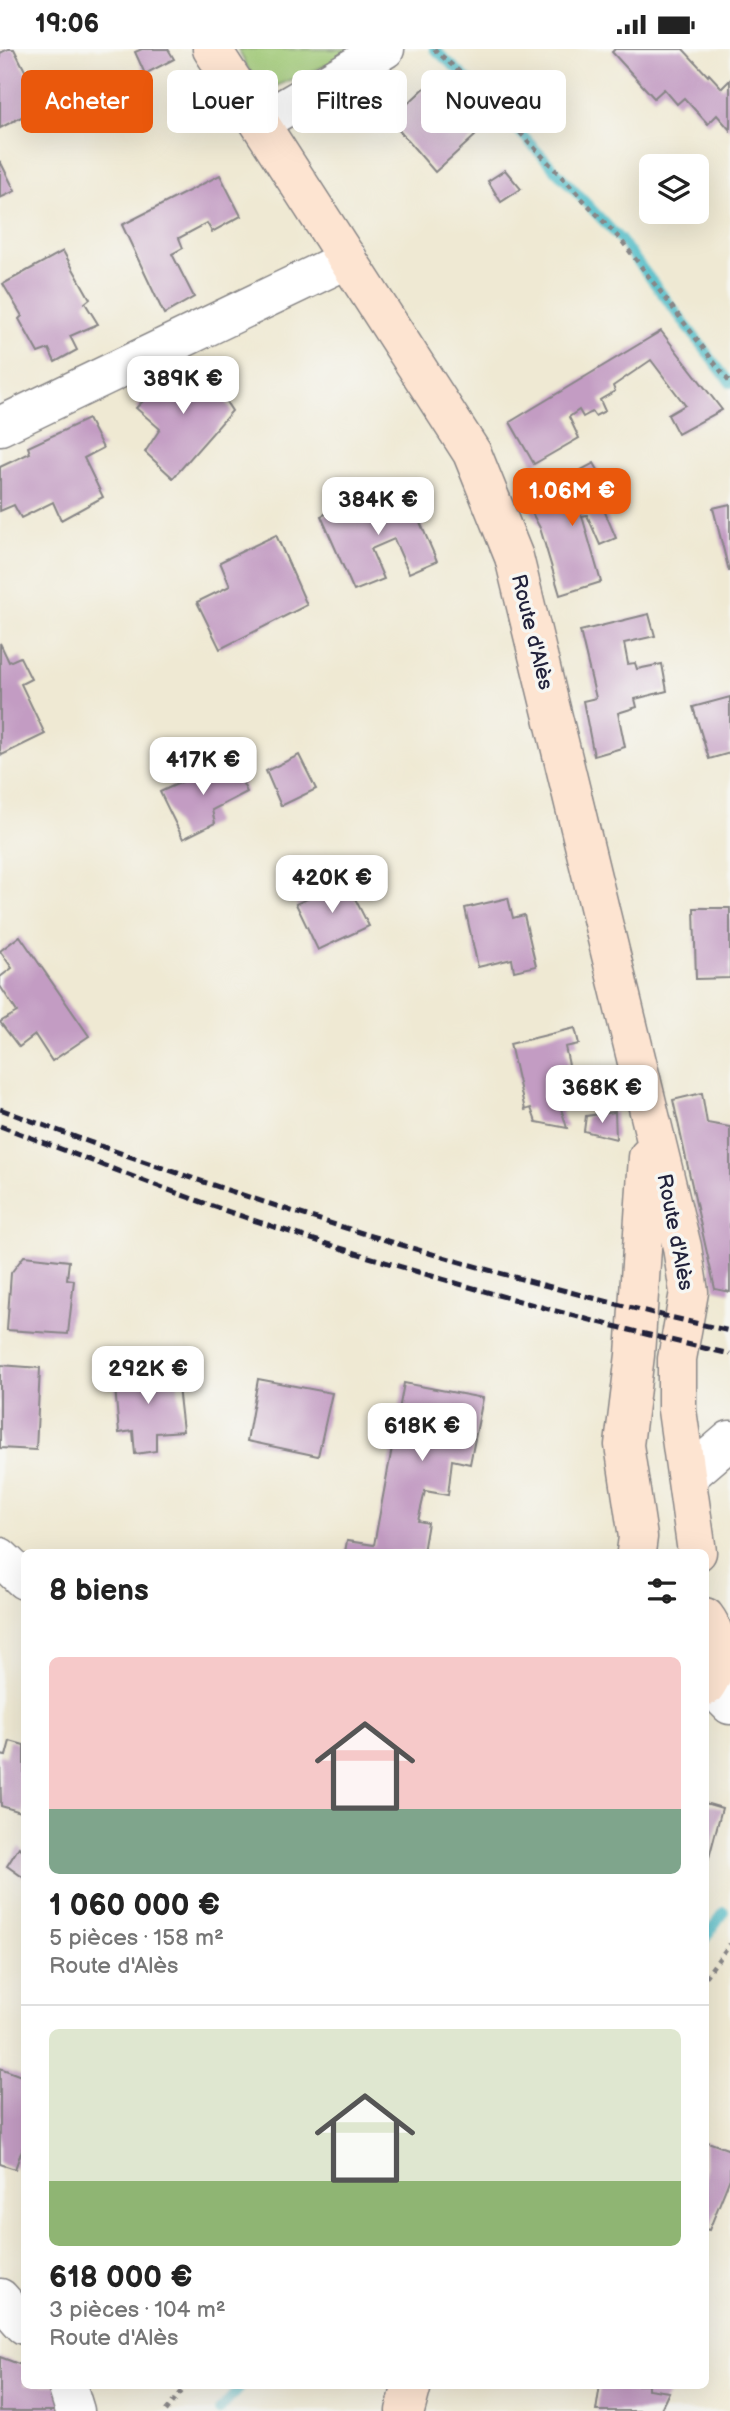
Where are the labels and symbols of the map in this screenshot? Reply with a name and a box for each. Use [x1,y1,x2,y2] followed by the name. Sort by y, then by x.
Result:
[126,357,240,416] pin: 389K €
[507,469,637,528] pin: 1.06M €
[321,477,435,537] pin: 384K €
[506,572,558,692] street label: Route d'Alès
[146,737,260,797] pin: 417K €
[275,855,389,915] pin: 420K €
[545,1065,659,1125] pin: 368K €
[651,1172,699,1292] street label: Route d'Alès
[91,1347,205,1406] pin: 292K €
[365,1403,479,1463] pin: 618K €

